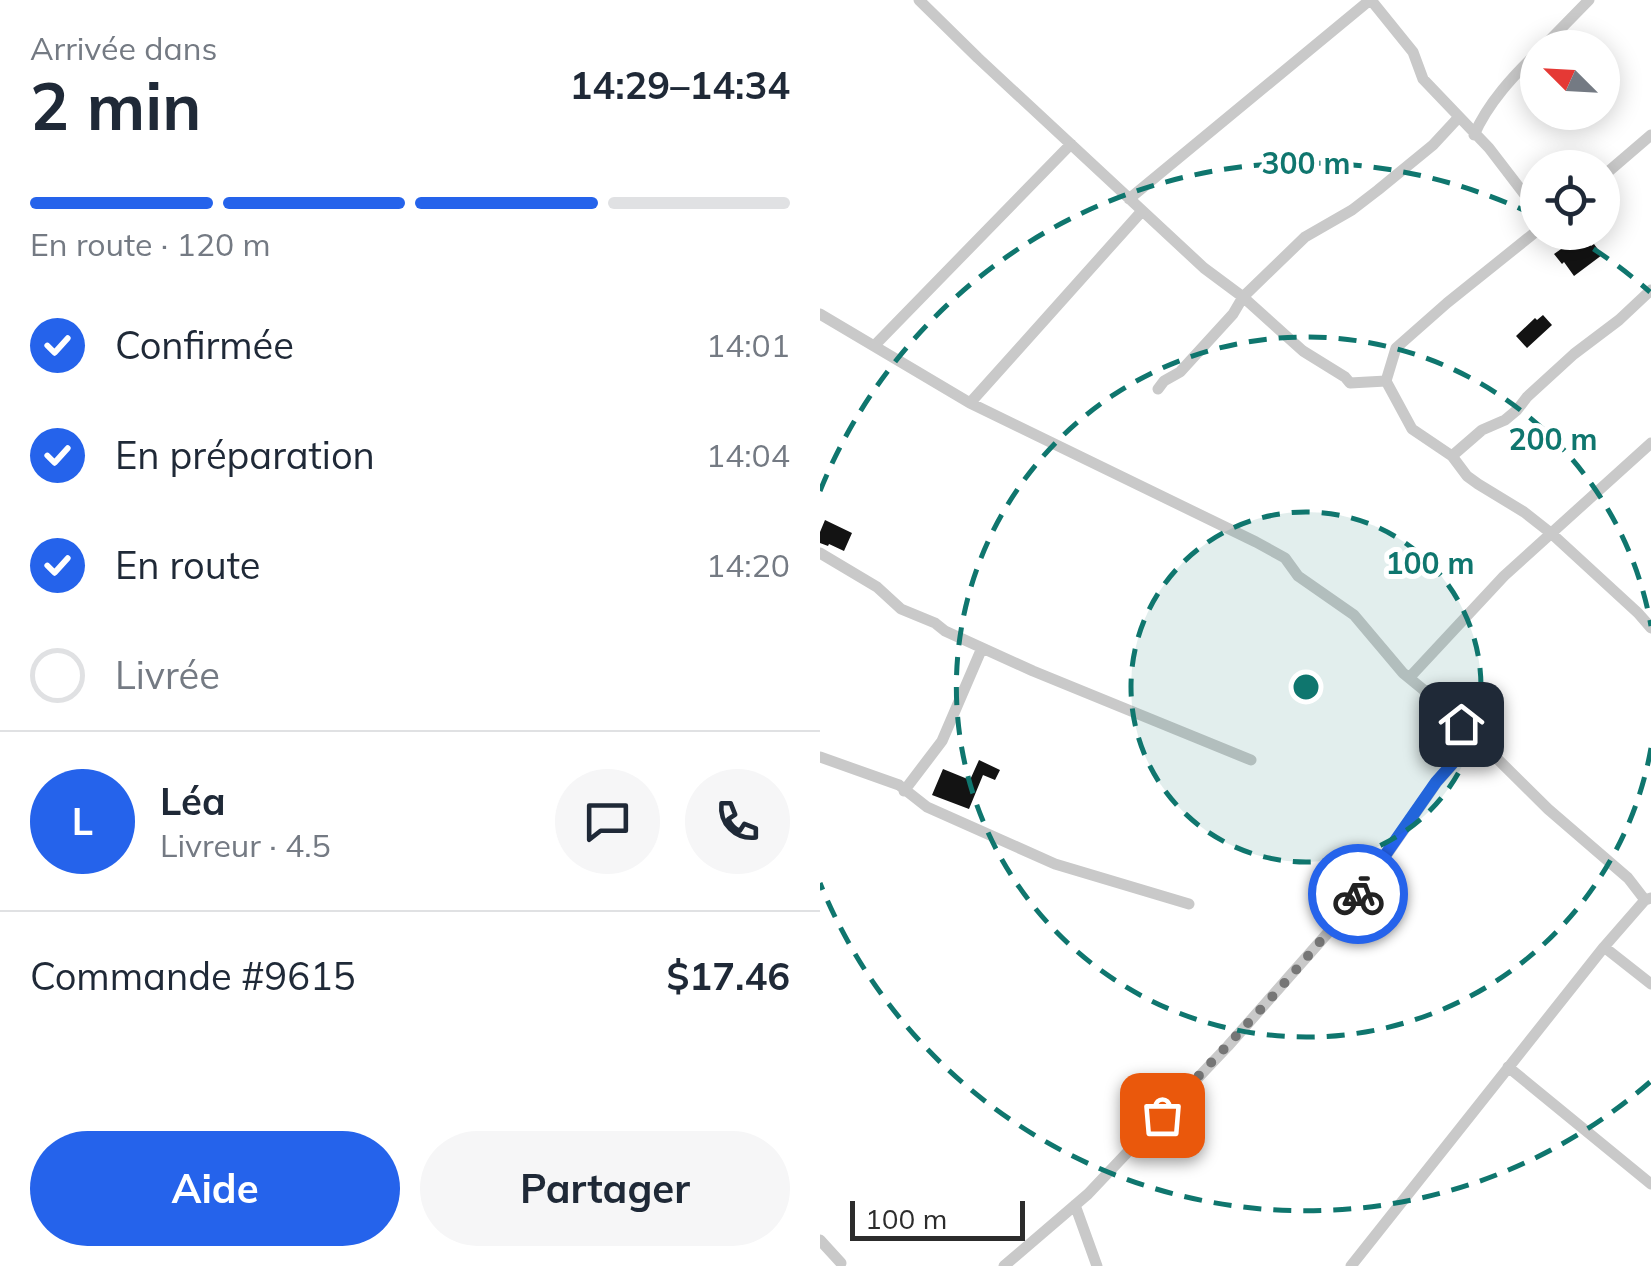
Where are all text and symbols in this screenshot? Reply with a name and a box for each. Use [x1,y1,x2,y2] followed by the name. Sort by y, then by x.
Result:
[30,28,217,68] text: Arrivée dans
[1520,30,1620,130] north arrow
[1520,30,1620,250] map controls
[570,61,790,109] text: 14:29–14:34
[30,65,201,146] text: 2 min
[1261,144,1351,182] text: 300 m
[1520,150,1620,250] button: locate
[30,224,271,264] text: En route · 120 m
[30,318,85,373] icon: check
[115,321,294,369] text: Confirmée
[706,325,790,365] text: 14:01
[1508,420,1598,458] text: 200 m
[30,428,85,483] icon: check
[115,431,375,479] text: En préparation
[706,435,790,475] text: 14:04
[30,538,85,593] icon: check
[115,541,261,589] text: En route
[1385,544,1475,582] text: 100 m
[706,545,790,585] text: 14:20
[115,651,220,699] text: Livrée
[1288,669,1324,705] centre of rings
[1419,682,1504,767] pin
[1434,697,1489,752] icon: home
[555,769,660,874] button: chat
[685,769,790,874] button: phone
[160,777,225,825] text: Léa
[72,797,93,845] text: L
[160,825,331,865] text: Livreur · 4.5
[1308,844,1408,944] courier
[1331,867,1386,922] icon: bike
[30,952,356,1000] text: Commande #9615
[667,952,790,1000] text: $17.46
[1120,1073,1205,1158] pin
[1135,1088,1190,1143] icon: bag
[30,1131,400,1246] button: Aide
[420,1131,790,1246] button: Partager
[850,1196,1025,1240] scale bar
[865,1201,947,1236] text: 100 m

